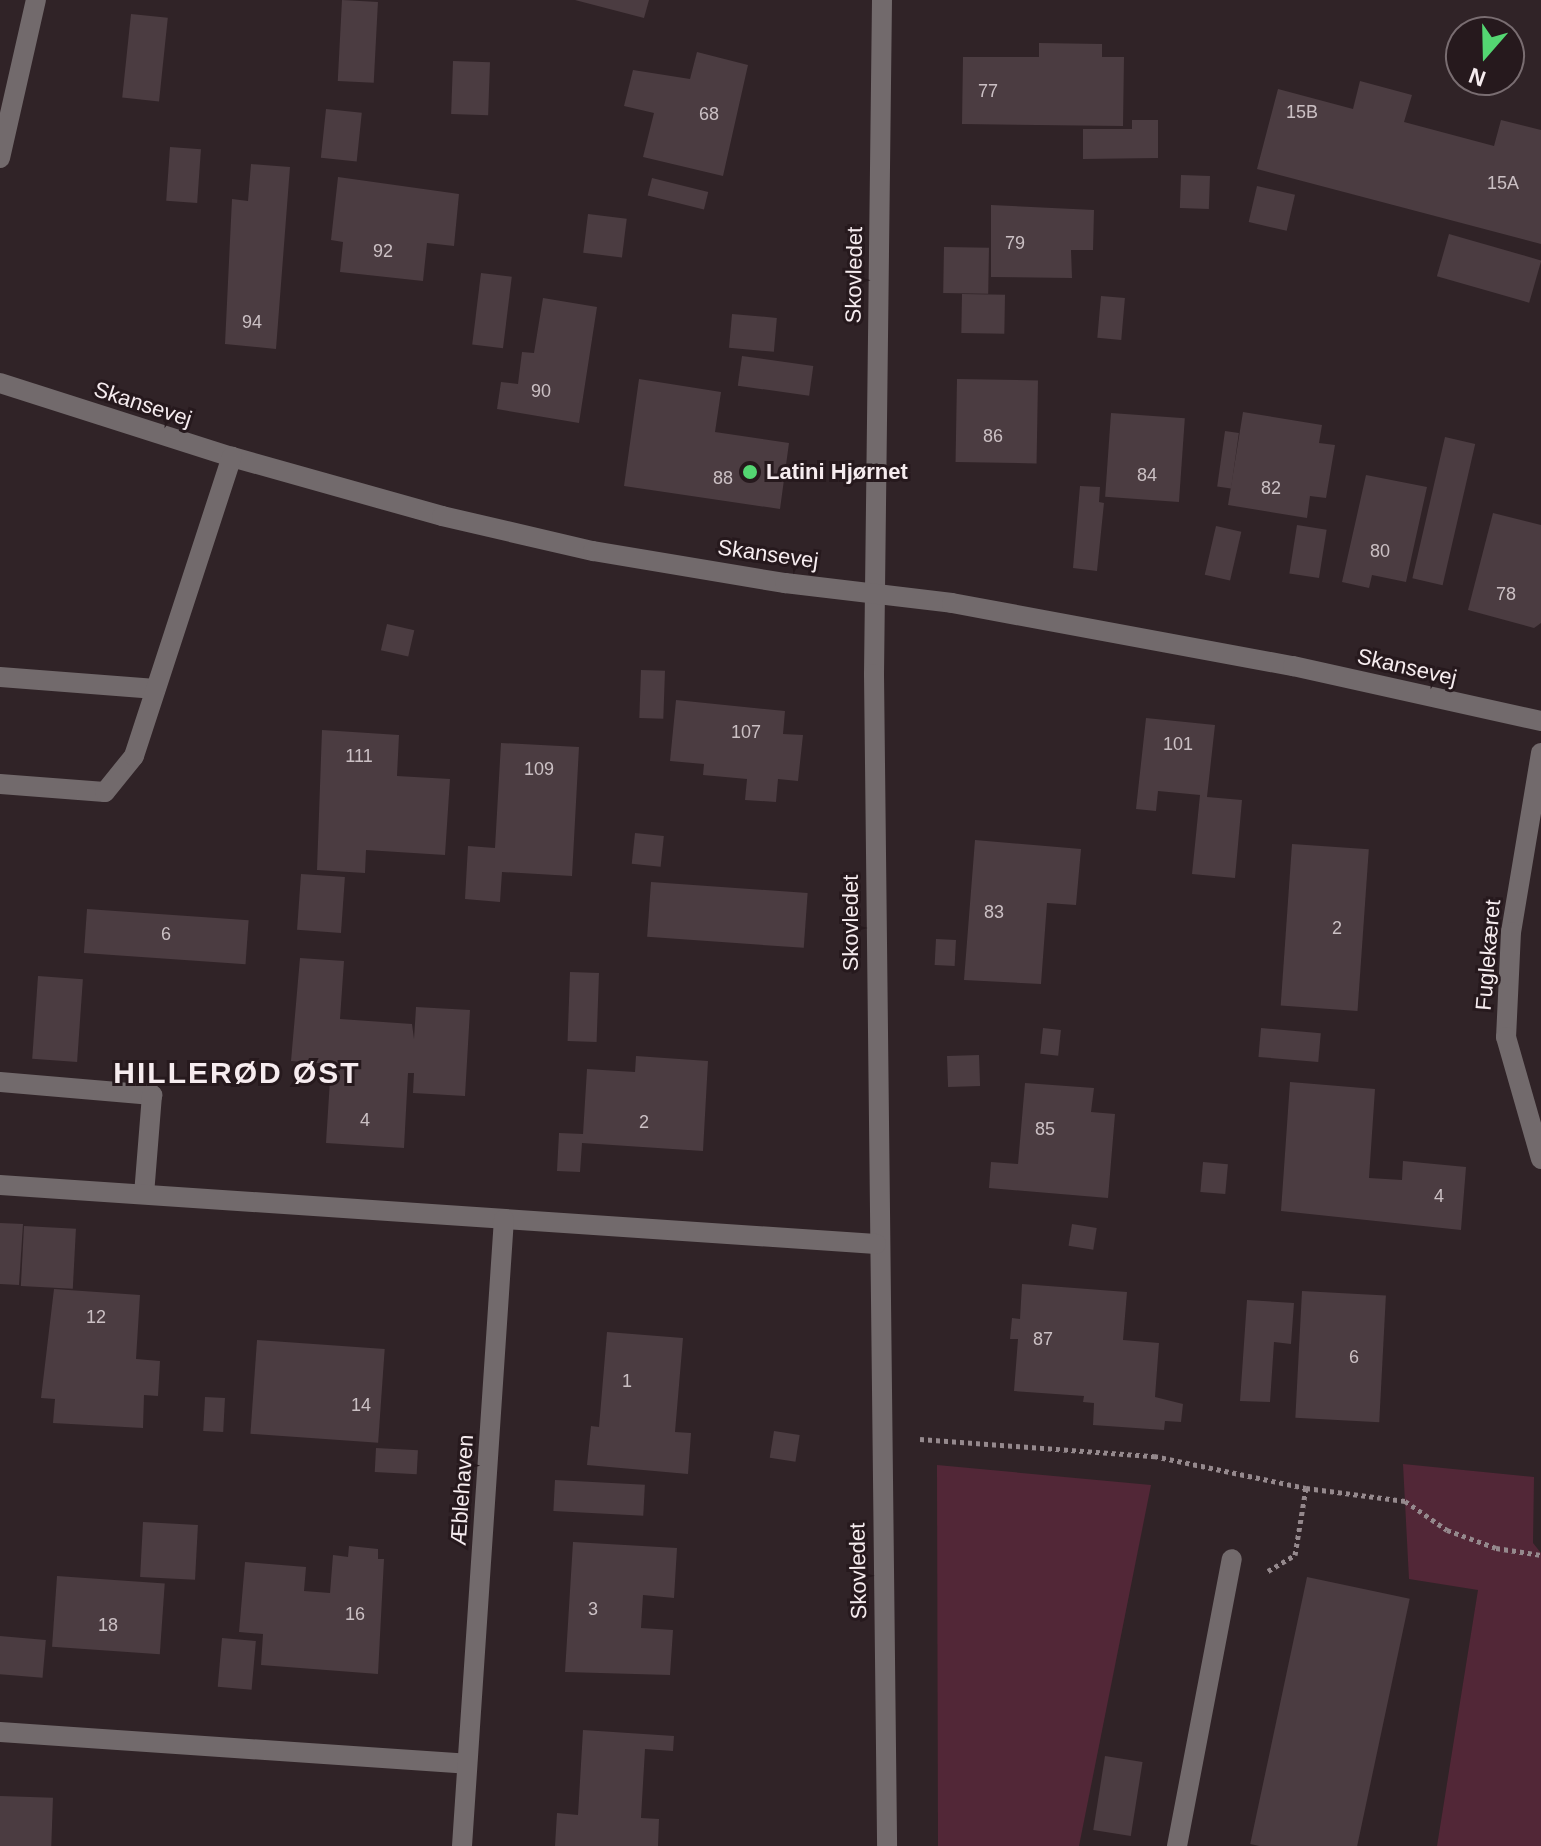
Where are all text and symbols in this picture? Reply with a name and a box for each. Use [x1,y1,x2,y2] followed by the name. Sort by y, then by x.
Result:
[1445,16,1525,96] north arrow
[1466,63,1489,92] text: N
[978,80,998,102] house number: 77
[1286,101,1318,123] house number: 15B
[699,103,719,125] house number: 68
[1487,172,1519,194] house number: 15A
[840,226,868,324] street label: Skovledet
[1005,232,1025,254] house number: 79
[373,240,393,262] house number: 92
[242,311,262,333] house number: 94
[91,376,195,432] street label: Skansevej
[531,380,551,402] house number: 90
[983,425,1003,447] house number: 86
[766,459,908,485] place label: Latini Hjørnet
[741,463,759,481] marker: Latini Hjørnet
[1137,464,1157,486] house number: 84
[713,467,733,489] house number: 88
[1261,477,1281,499] house number: 82
[716,534,820,574] street label: Skansevej
[1370,540,1390,562] house number: 80
[1496,583,1516,605] house number: 78
[1355,643,1459,691] street label: Skansevej
[731,721,761,743] house number: 107
[1163,733,1193,755] house number: 101
[345,745,373,767] house number: 111
[524,758,554,780] house number: 109
[838,875,864,971] street label: Skovledet
[1470,898,1506,1012] street label: Fuglekæret
[984,901,1004,923] house number: 83
[1332,917,1342,939] house number: 2
[161,923,171,945] house number: 6
[113,1055,361,1091] district label: HILLERØD ØST
[360,1109,370,1131] house number: 4
[639,1111,649,1133] house number: 2
[1035,1118,1055,1140] house number: 85
[1434,1185,1444,1207] house number: 4
[86,1306,106,1328] house number: 12
[1033,1328,1053,1350] house number: 87
[1349,1346,1359,1368] house number: 6
[622,1370,632,1392] house number: 1
[351,1394,371,1416] house number: 14
[445,1434,479,1546] street label: Æblehaven
[844,1522,872,1620] street label: Skovledet
[588,1598,598,1620] house number: 3
[345,1603,365,1625] house number: 16
[98,1614,118,1636] house number: 18

